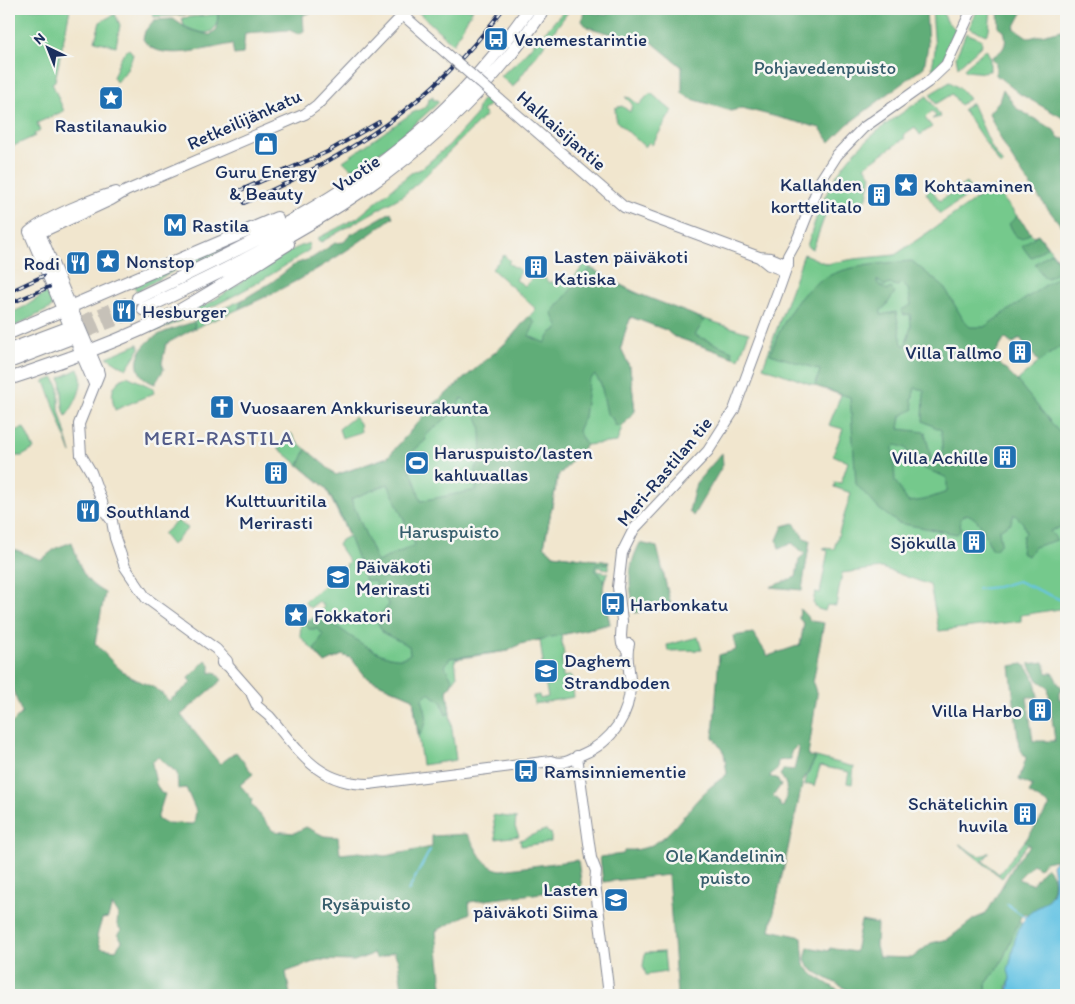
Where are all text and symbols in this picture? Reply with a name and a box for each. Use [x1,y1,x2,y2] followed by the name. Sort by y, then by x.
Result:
[22,22,72,72] north arrow
[483,26,509,52] bus stop icon: Venemestarintie
[514,28,647,51] place label: Venemestarintie
[30,29,49,48] text: N
[754,56,896,79] park label: Pohjavedenpuisto
[183,84,305,155] street label: Retkeilijänkatu
[98,85,124,111] place icon: Rastilanaukio
[512,85,611,175] street label: Halkaisijantie
[55,114,167,137] place label: Rastilanaukio
[253,131,279,157] shop icon: Guru Energy & Beauty
[328,149,384,198] street label: Vuotie
[215,160,317,205] place label: Guru Energy & Beauty
[893,172,919,198] place icon: Kohtaaminen
[771,173,862,218] place label: Kallahden korttelitalo
[924,174,1033,197] place label: Kohtaaminen
[866,182,892,208] building icon: Kallahden korttelitalo
[162,212,188,238] metro station icon: Rastila
[192,214,249,237] place label: Rastila
[554,245,688,290] place label: Lasten päiväkoti Katiska
[95,248,121,274] place icon: Nonstop
[65,250,91,276] restaurant icon: Rodi
[126,250,195,273] place label: Nonstop
[24,252,60,275] place label: Rodi
[523,254,549,280] building icon: Lasten päiväkoti Katiska
[111,298,137,324] restaurant icon: Hesburger
[142,300,227,323] place label: Hesburger
[1007,339,1033,365] building icon: Villa Tallmo
[905,341,1002,364] place label: Villa Tallmo
[209,394,235,420] church icon: Vuosaaren Ankkuriseurakunta
[240,396,489,419] place label: Vuosaaren Ankkuriseurakunta
[612,412,717,531] street label: Meri-Rastilan tie
[144,425,294,450] district label: MERI-RASTILA
[434,441,593,486] place label: Haruspuisto/lasten kahluuallas
[992,444,1018,470] building icon: Villa Achille
[892,446,988,469] place label: Villa Achille
[404,450,430,476] sports icon: Haruspuisto/lasten kahluuallas
[263,460,289,486] building icon: Kulttuuritila Merirasti
[225,489,327,534] place label: Kulttuuritila Merirasti
[75,498,101,524] restaurant icon: Southland
[106,500,190,523] place label: Southland
[399,520,499,543] park label: Haruspuisto
[961,529,987,555] building icon: Sjökulla
[891,531,956,554] place label: Sjökulla
[356,555,431,600] place label: Päiväkoti Merirasti
[325,564,351,590] school or university icon: Päiväkoti Merirasti
[600,591,626,617] bus stop icon: Harbonkatu
[630,593,729,616] place label: Harbonkatu
[283,602,309,628] place icon: Fokkatori
[314,604,391,627] place label: Fokkatori
[564,649,670,694] place label: Daghem Strandboden
[533,658,559,684] school or university icon: Daghem Strandboden
[1027,697,1053,723] building icon: Villa Harbo
[931,699,1022,722] place label: Villa Harbo
[513,758,539,784] bus stop icon: Ramsinniementie
[544,760,686,783] place label: Ramsinniementie
[908,792,1008,837] place label: Schätelichin huvila
[1012,801,1038,827] building icon: Schätelichin huvila
[665,844,785,889] park label: Ole Kandelinin puisto
[473,878,598,923] place label: Lasten päiväkoti Siima
[603,887,629,913] school or university icon: Lasten päiväkoti Siima
[321,892,411,915] park label: Rysäpuisto

